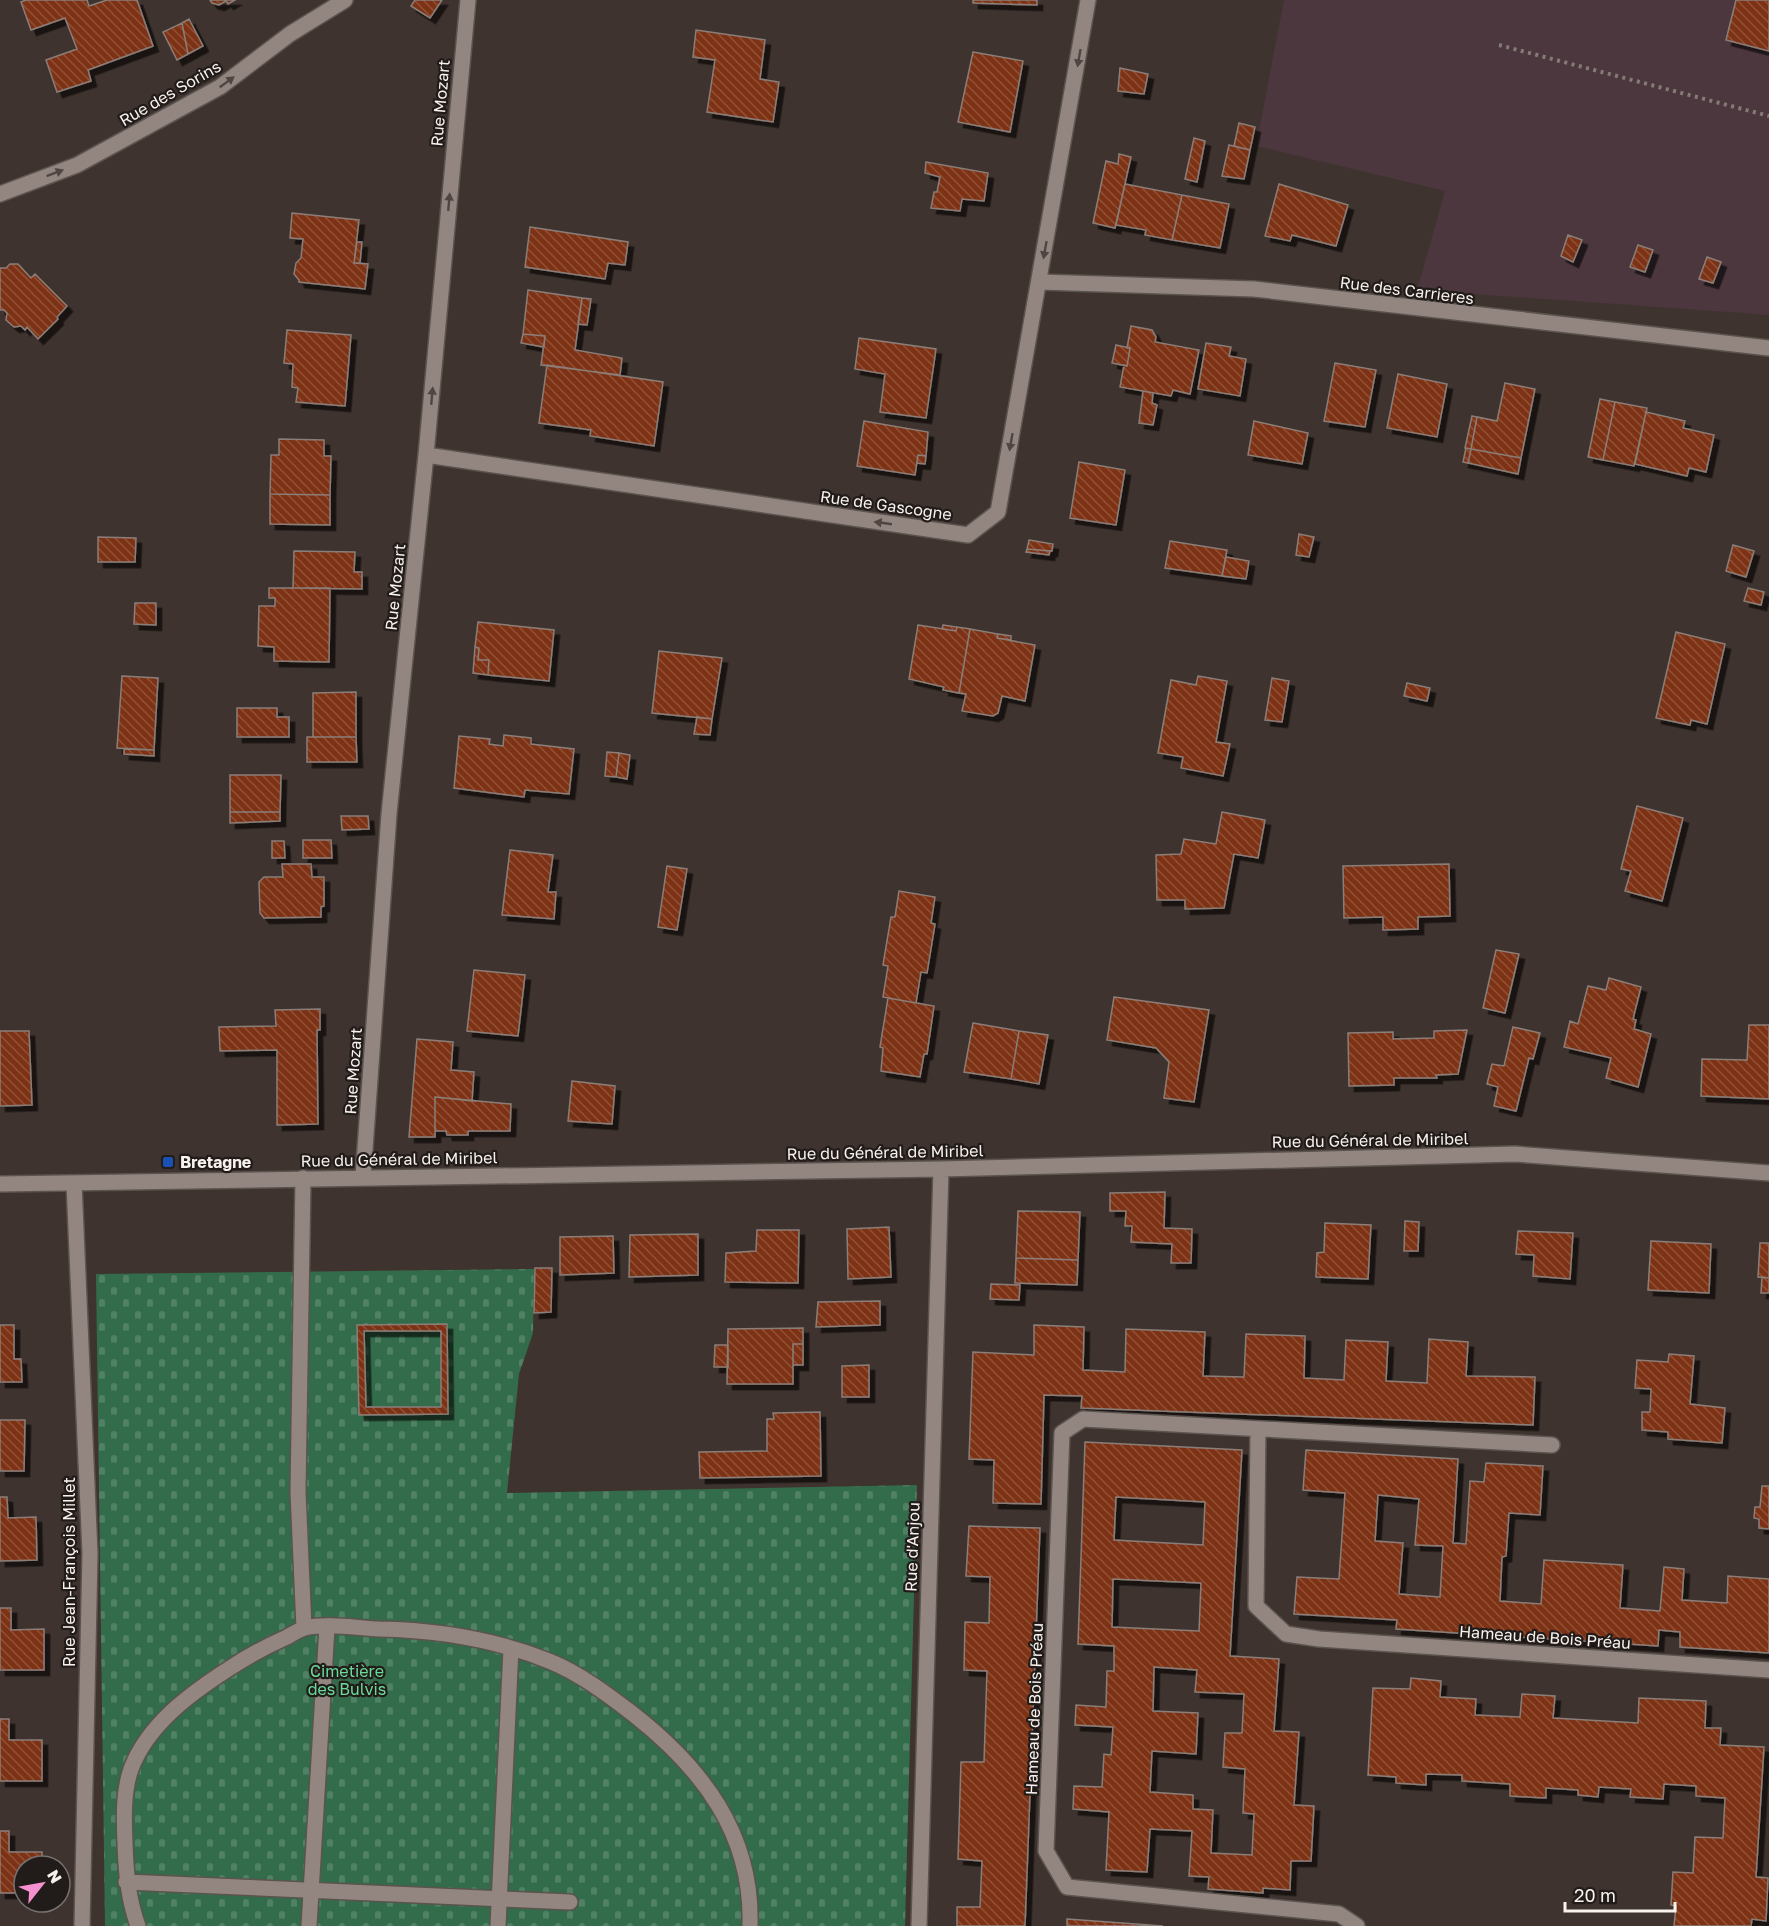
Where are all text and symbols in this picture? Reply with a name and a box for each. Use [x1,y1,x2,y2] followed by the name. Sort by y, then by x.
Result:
[1074,48,1083,67] one-way arrow
[116,56,224,130] street label: Rue des Sorins
[426,59,454,147] street label: Rue Mozart
[218,76,234,88] one-way arrow
[46,168,64,178] one-way arrow
[445,193,454,212] one-way arrow
[1041,241,1050,260] one-way arrow
[1339,272,1475,308] street label: Rue des Carrieres
[427,387,437,406] one-way arrow
[1006,432,1015,451] one-way arrow
[819,486,953,524] street label: Rue de Gascogne
[873,518,892,527] one-way arrow
[381,543,409,631] street label: Rue Mozart
[340,1027,366,1115] street label: Rue Mozart
[1271,1128,1469,1152] street label: Rue du Général de Miribel
[786,1140,984,1164] street label: Rue du Général de Miribel
[300,1147,498,1171] street label: Rue du Général de Miribel
[180,1152,251,1172] place label: Bretagne
[161,1155,175,1169] marker: Bretagne
[59,1477,79,1667] street label: Rue Jean-François Millet
[900,1502,924,1592] street label: Rue d'Anjou
[1458,1621,1632,1653] street label: Hameau de Bois Préau
[1021,1623,1047,1795] street label: Hameau de Bois Préau
[308,1661,386,1699] park label: Cimetière des Bulvis
[12,1854,72,1914] north arrow
[43,1866,67,1887] text: N
[1565,1875,1674,1913] scale bar
[1574,1884,1616,1906] text: 20 m

